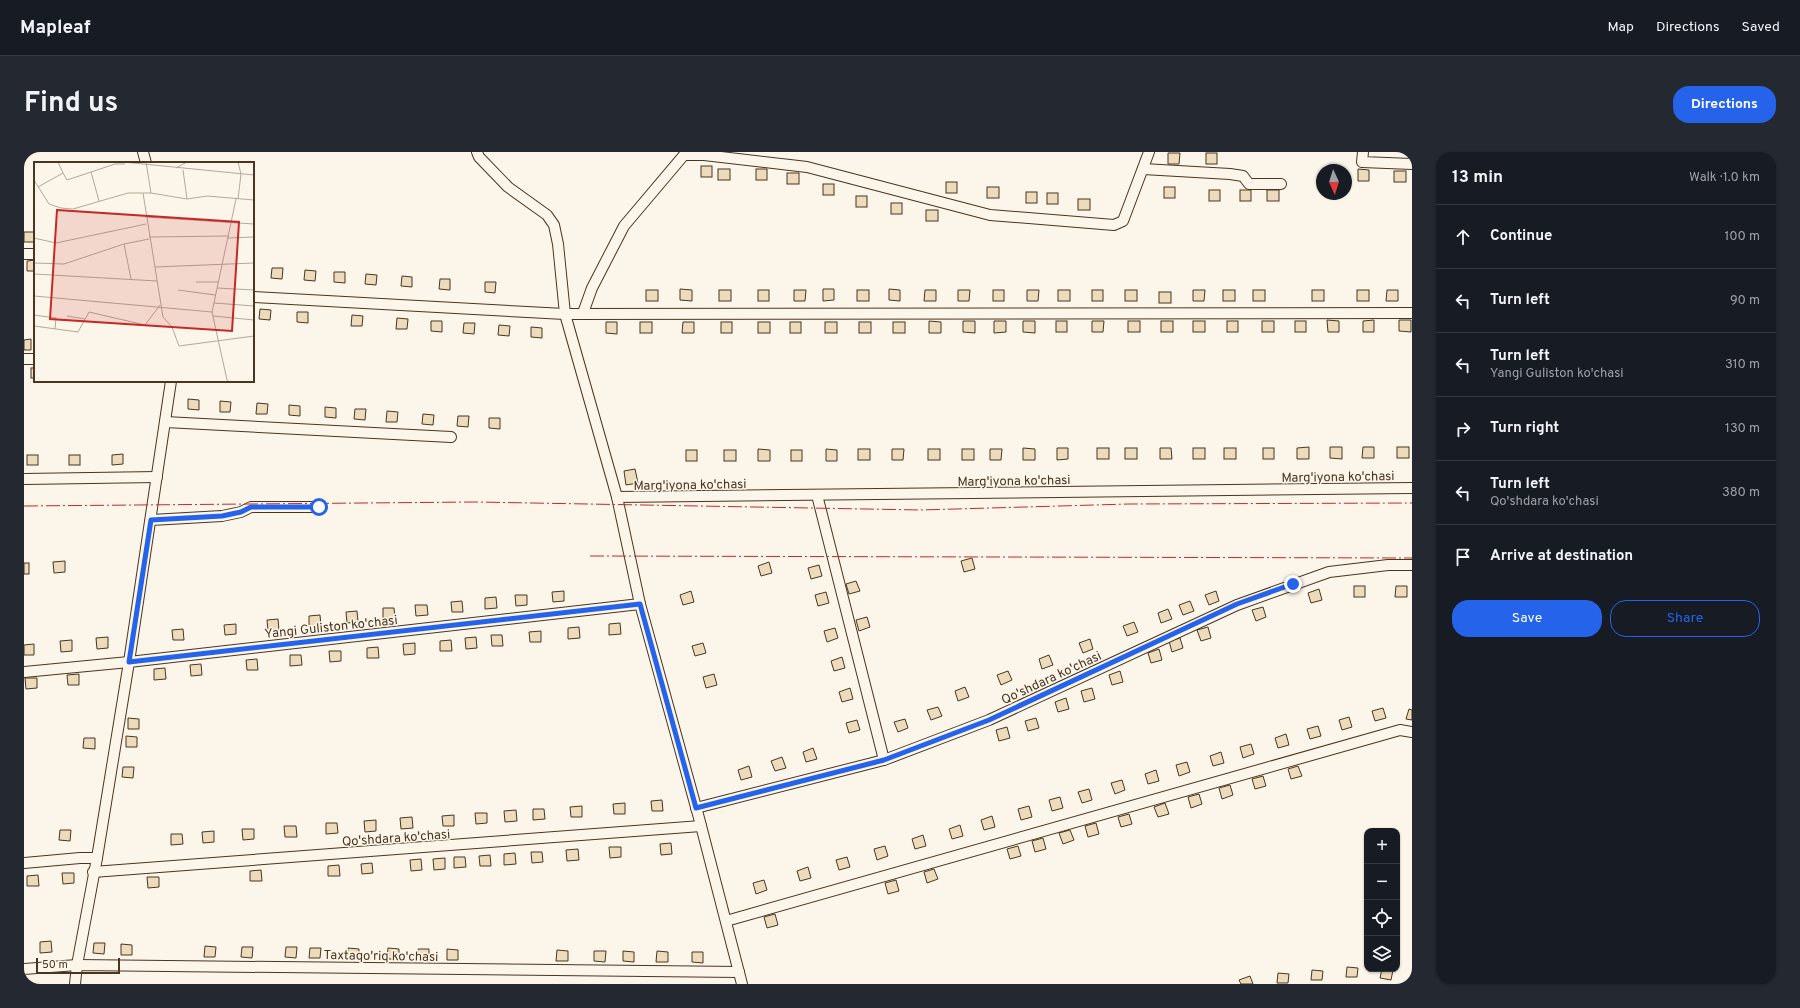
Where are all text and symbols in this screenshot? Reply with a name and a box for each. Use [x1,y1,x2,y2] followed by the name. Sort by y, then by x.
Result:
[20,16,91,40] text: Mapleaf
[1608,19,1634,36] text: Map
[1656,19,1720,36] text: Directions
[1742,19,1780,36] text: Saved
[24,86,118,122] text: Find us
[1673,86,1776,123] button: Directions
[34,162,254,382] inset map
[1316,164,1352,200] north arrow
[1452,167,1503,189] text: 13 min
[1689,170,1760,186] text: Walk · 1.0 km
[1452,226,1474,248] icon: ahead
[1490,227,1552,246] text: Continue
[1724,229,1760,245] text: 100 m
[1452,290,1474,312] icon: left
[1490,291,1550,310] text: Turn left
[1730,293,1760,309] text: 90 m
[1490,347,1550,366] text: Turn left
[1452,354,1474,376] icon: left
[1725,357,1760,373] text: 310 m
[1490,366,1624,382] text: Yangi Guliston ko'chasi
[1452,418,1474,440] icon: right
[1490,419,1559,438] text: Turn right
[1725,421,1760,437] text: 130 m
[1281,469,1395,487] street label: Marg'iyona ko'chasi
[957,473,1071,491] street label: Marg'iyona ko'chasi
[1490,475,1550,494] text: Turn left
[633,477,747,495] street label: Marg'iyona ko'chasi
[1452,482,1474,504] icon: left
[1722,485,1760,501] text: 380 m
[1490,494,1599,510] text: Qo'shdara ko'chasi
[310,498,328,516] route start
[1452,546,1474,568] icon: arrive
[1490,547,1633,566] text: Arrive at destination
[1284,575,1302,593] route end
[1452,600,1602,637] button: Save
[1610,600,1760,637] button: Share
[264,613,398,643] street label: Yangi Guliston ko'chasi
[999,649,1104,709] street label: Qo'shdara ko'chasi
[341,827,451,851] street label: Qo'shdara ko'chasi
[1364,828,1400,972] map controls
[1364,828,1400,864] button: +
[1364,864,1400,900] button: −
[1364,900,1400,936] button: locate
[1364,936,1400,972] button: layers
[323,948,439,966] street label: Taxtaqo'riq ko'chasi
[36,956,120,975] scale bar
[42,958,68,972] text: 50 m

